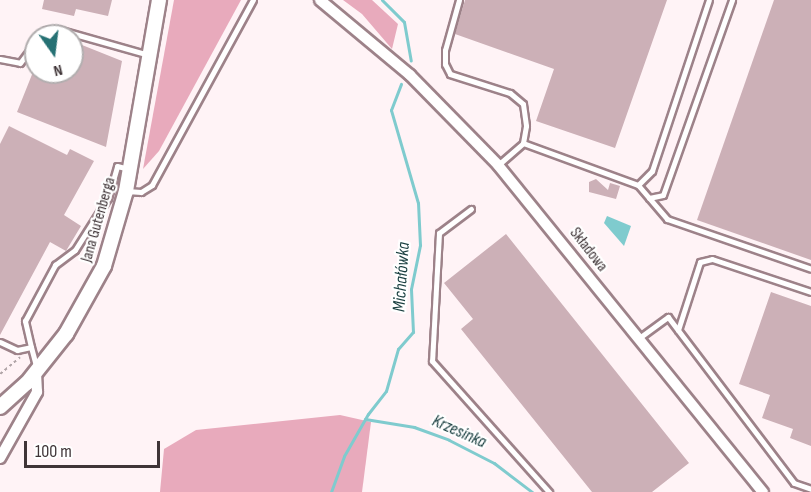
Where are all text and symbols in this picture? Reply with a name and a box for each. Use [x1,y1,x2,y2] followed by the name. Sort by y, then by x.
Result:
[24,24,84,84] north arrow
[52,60,64,80] text: N
[78,175,120,265] street label: Jana Gutenberga
[565,224,611,276] street label: Składowa
[389,241,415,313] water label: Michałówka
[429,411,489,453] water label: Krzesinka
[27,429,164,467] scale bar
[35,441,72,462] text: 100 m

